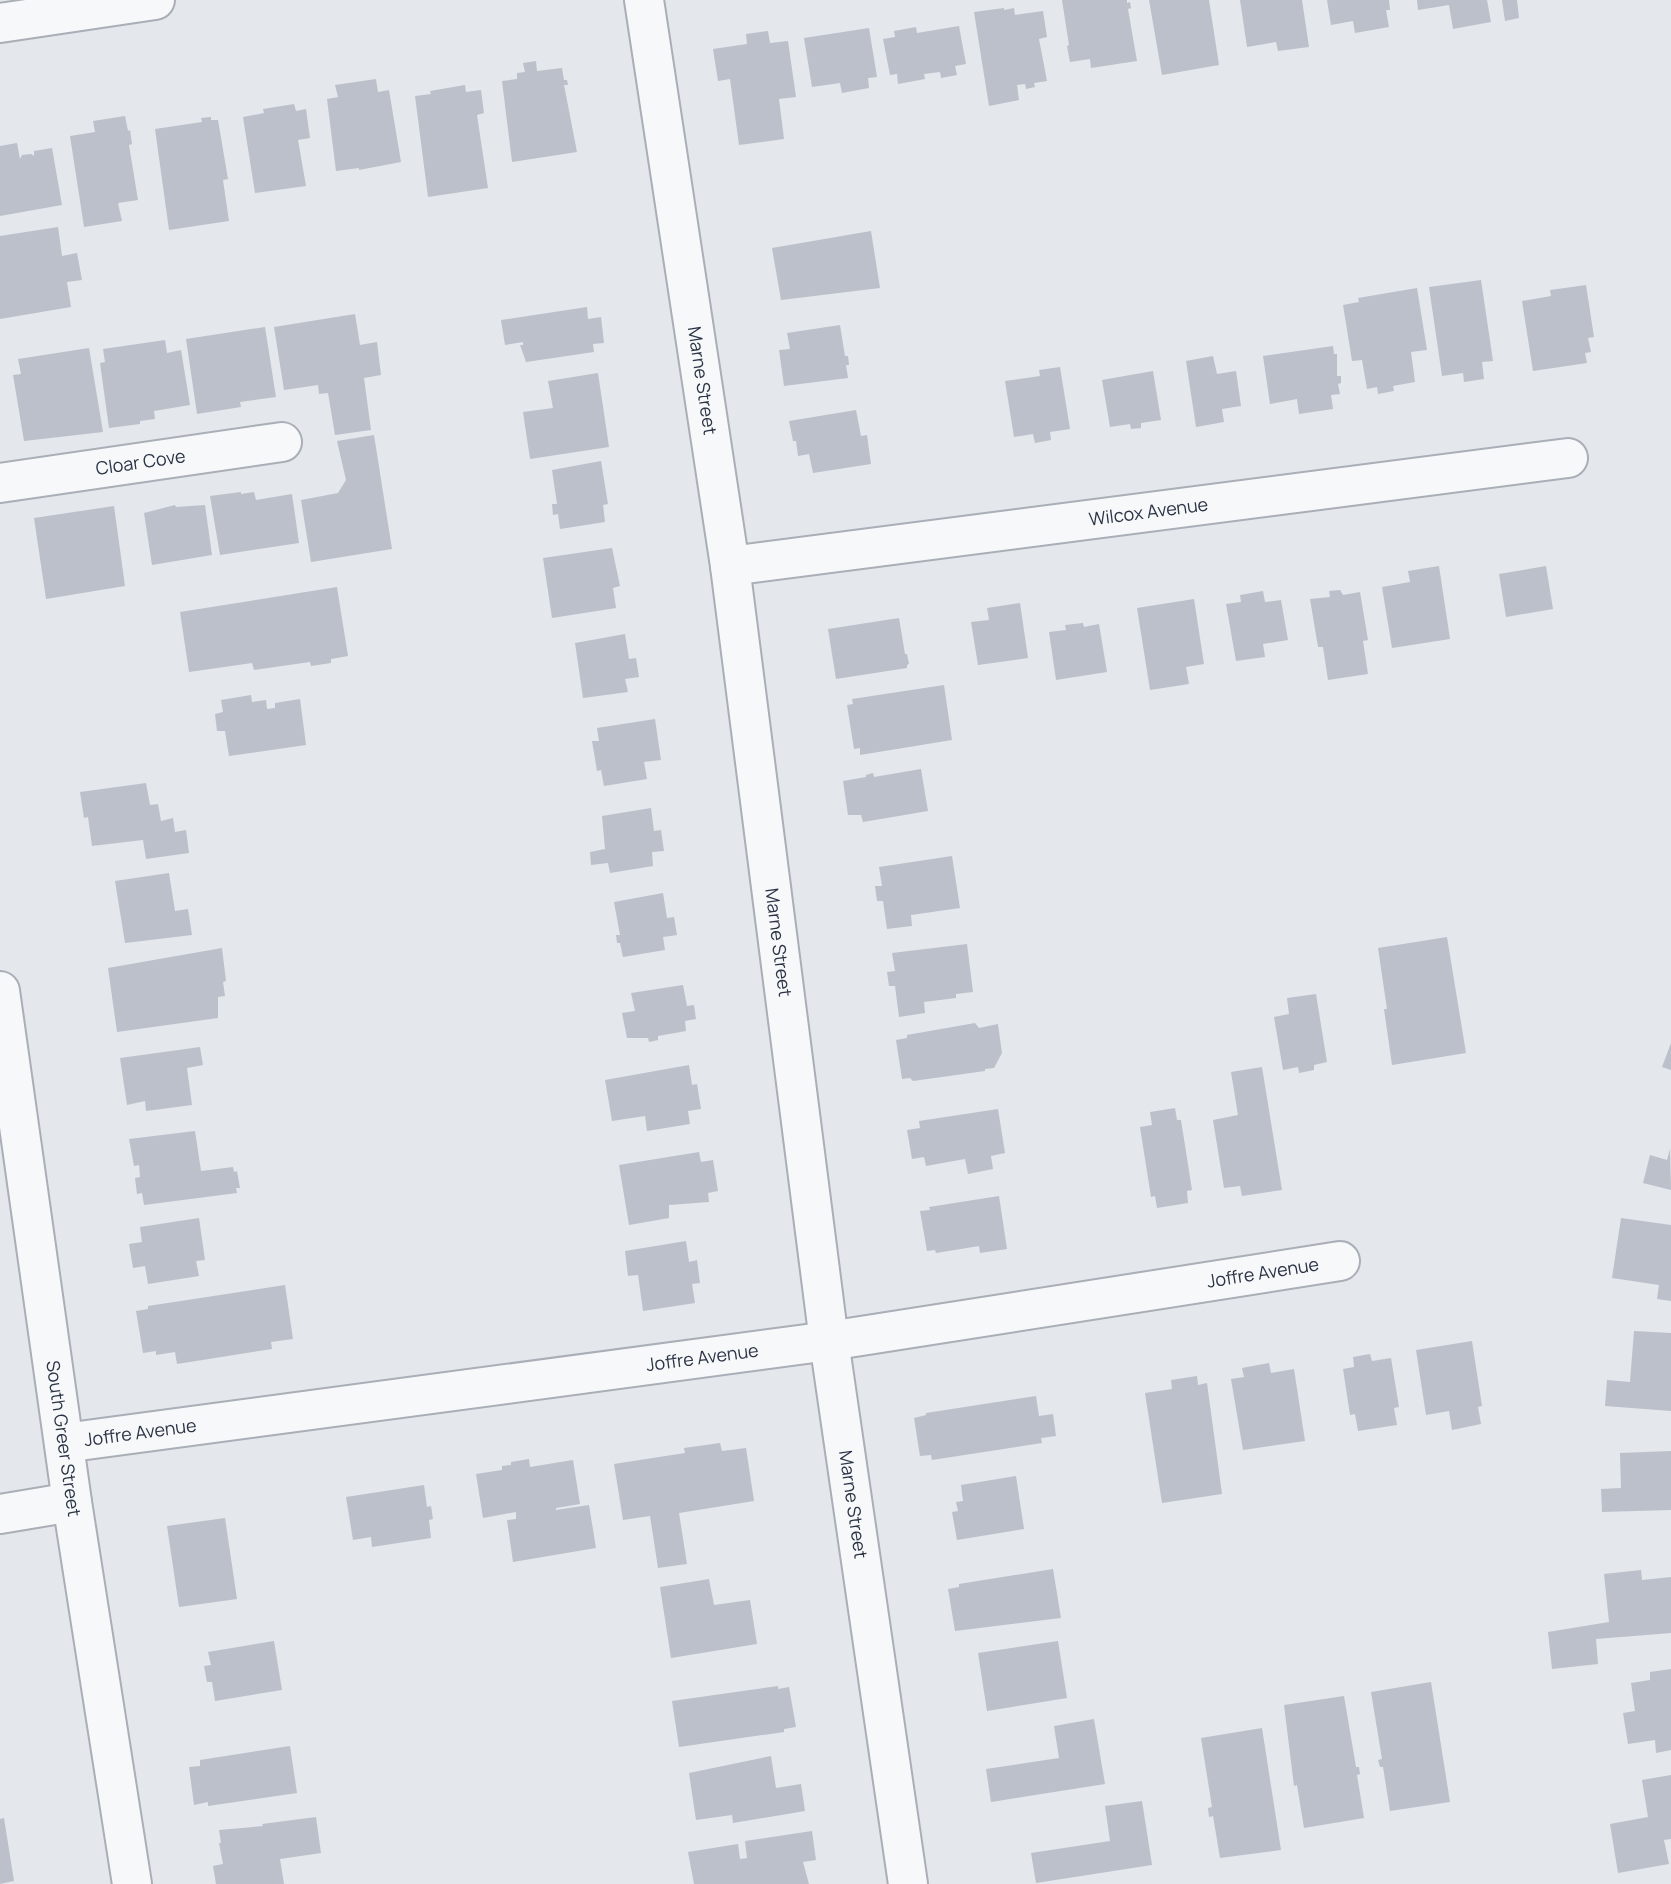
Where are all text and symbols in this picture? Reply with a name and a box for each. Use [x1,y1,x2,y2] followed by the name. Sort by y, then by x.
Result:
[683,325,723,436] street label: Marne Street
[94,443,187,480] street label: Cloar Cove
[1087,492,1209,531] street label: Wilcox Avenue
[760,887,798,998] street label: Marne Street
[1205,1251,1321,1293] street label: Joffre Avenue
[645,1338,760,1376] street label: Joffre Avenue
[41,1359,87,1518] street label: South Greer Street
[83,1412,198,1451] street label: Joffre Avenue
[834,1449,874,1560] street label: Marne Street

